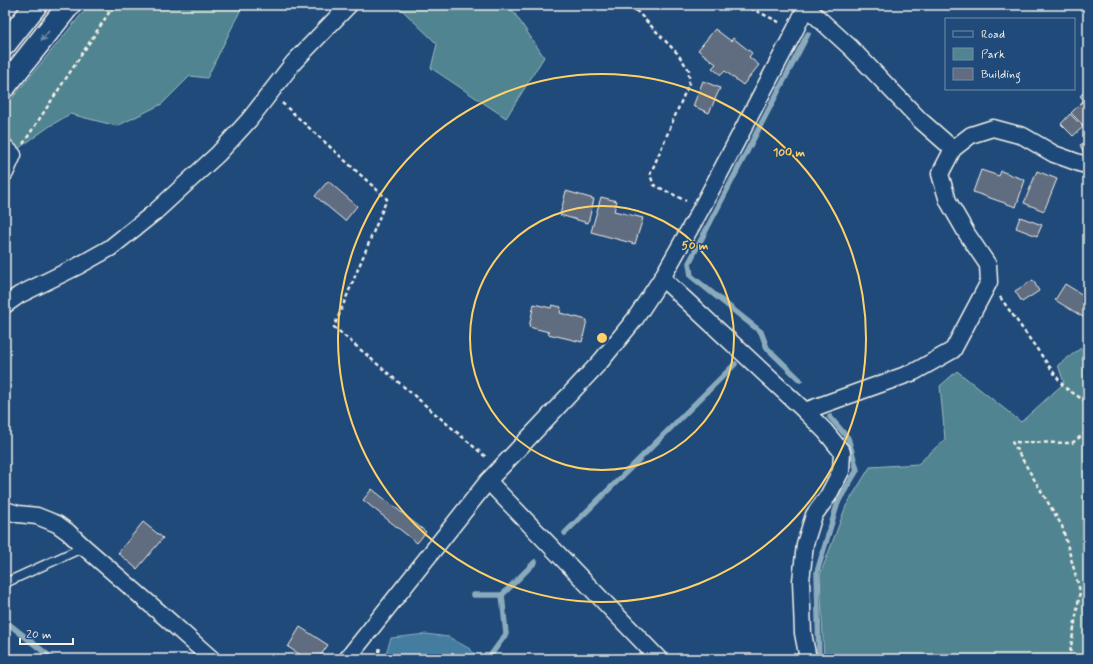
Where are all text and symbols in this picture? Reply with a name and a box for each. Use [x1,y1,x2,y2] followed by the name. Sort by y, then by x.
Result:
[945,18,1075,90] legend
[981,27,1005,43] text: Road
[41,30,49,41] one-way arrow
[981,47,1005,63] text: Park
[981,67,1021,84] text: Building
[773,145,806,161] text: 100 m
[682,238,709,254] text: 50 m
[595,331,609,345] centre of rings
[20,620,73,646] scale bar
[26,627,52,643] text: 20 m

